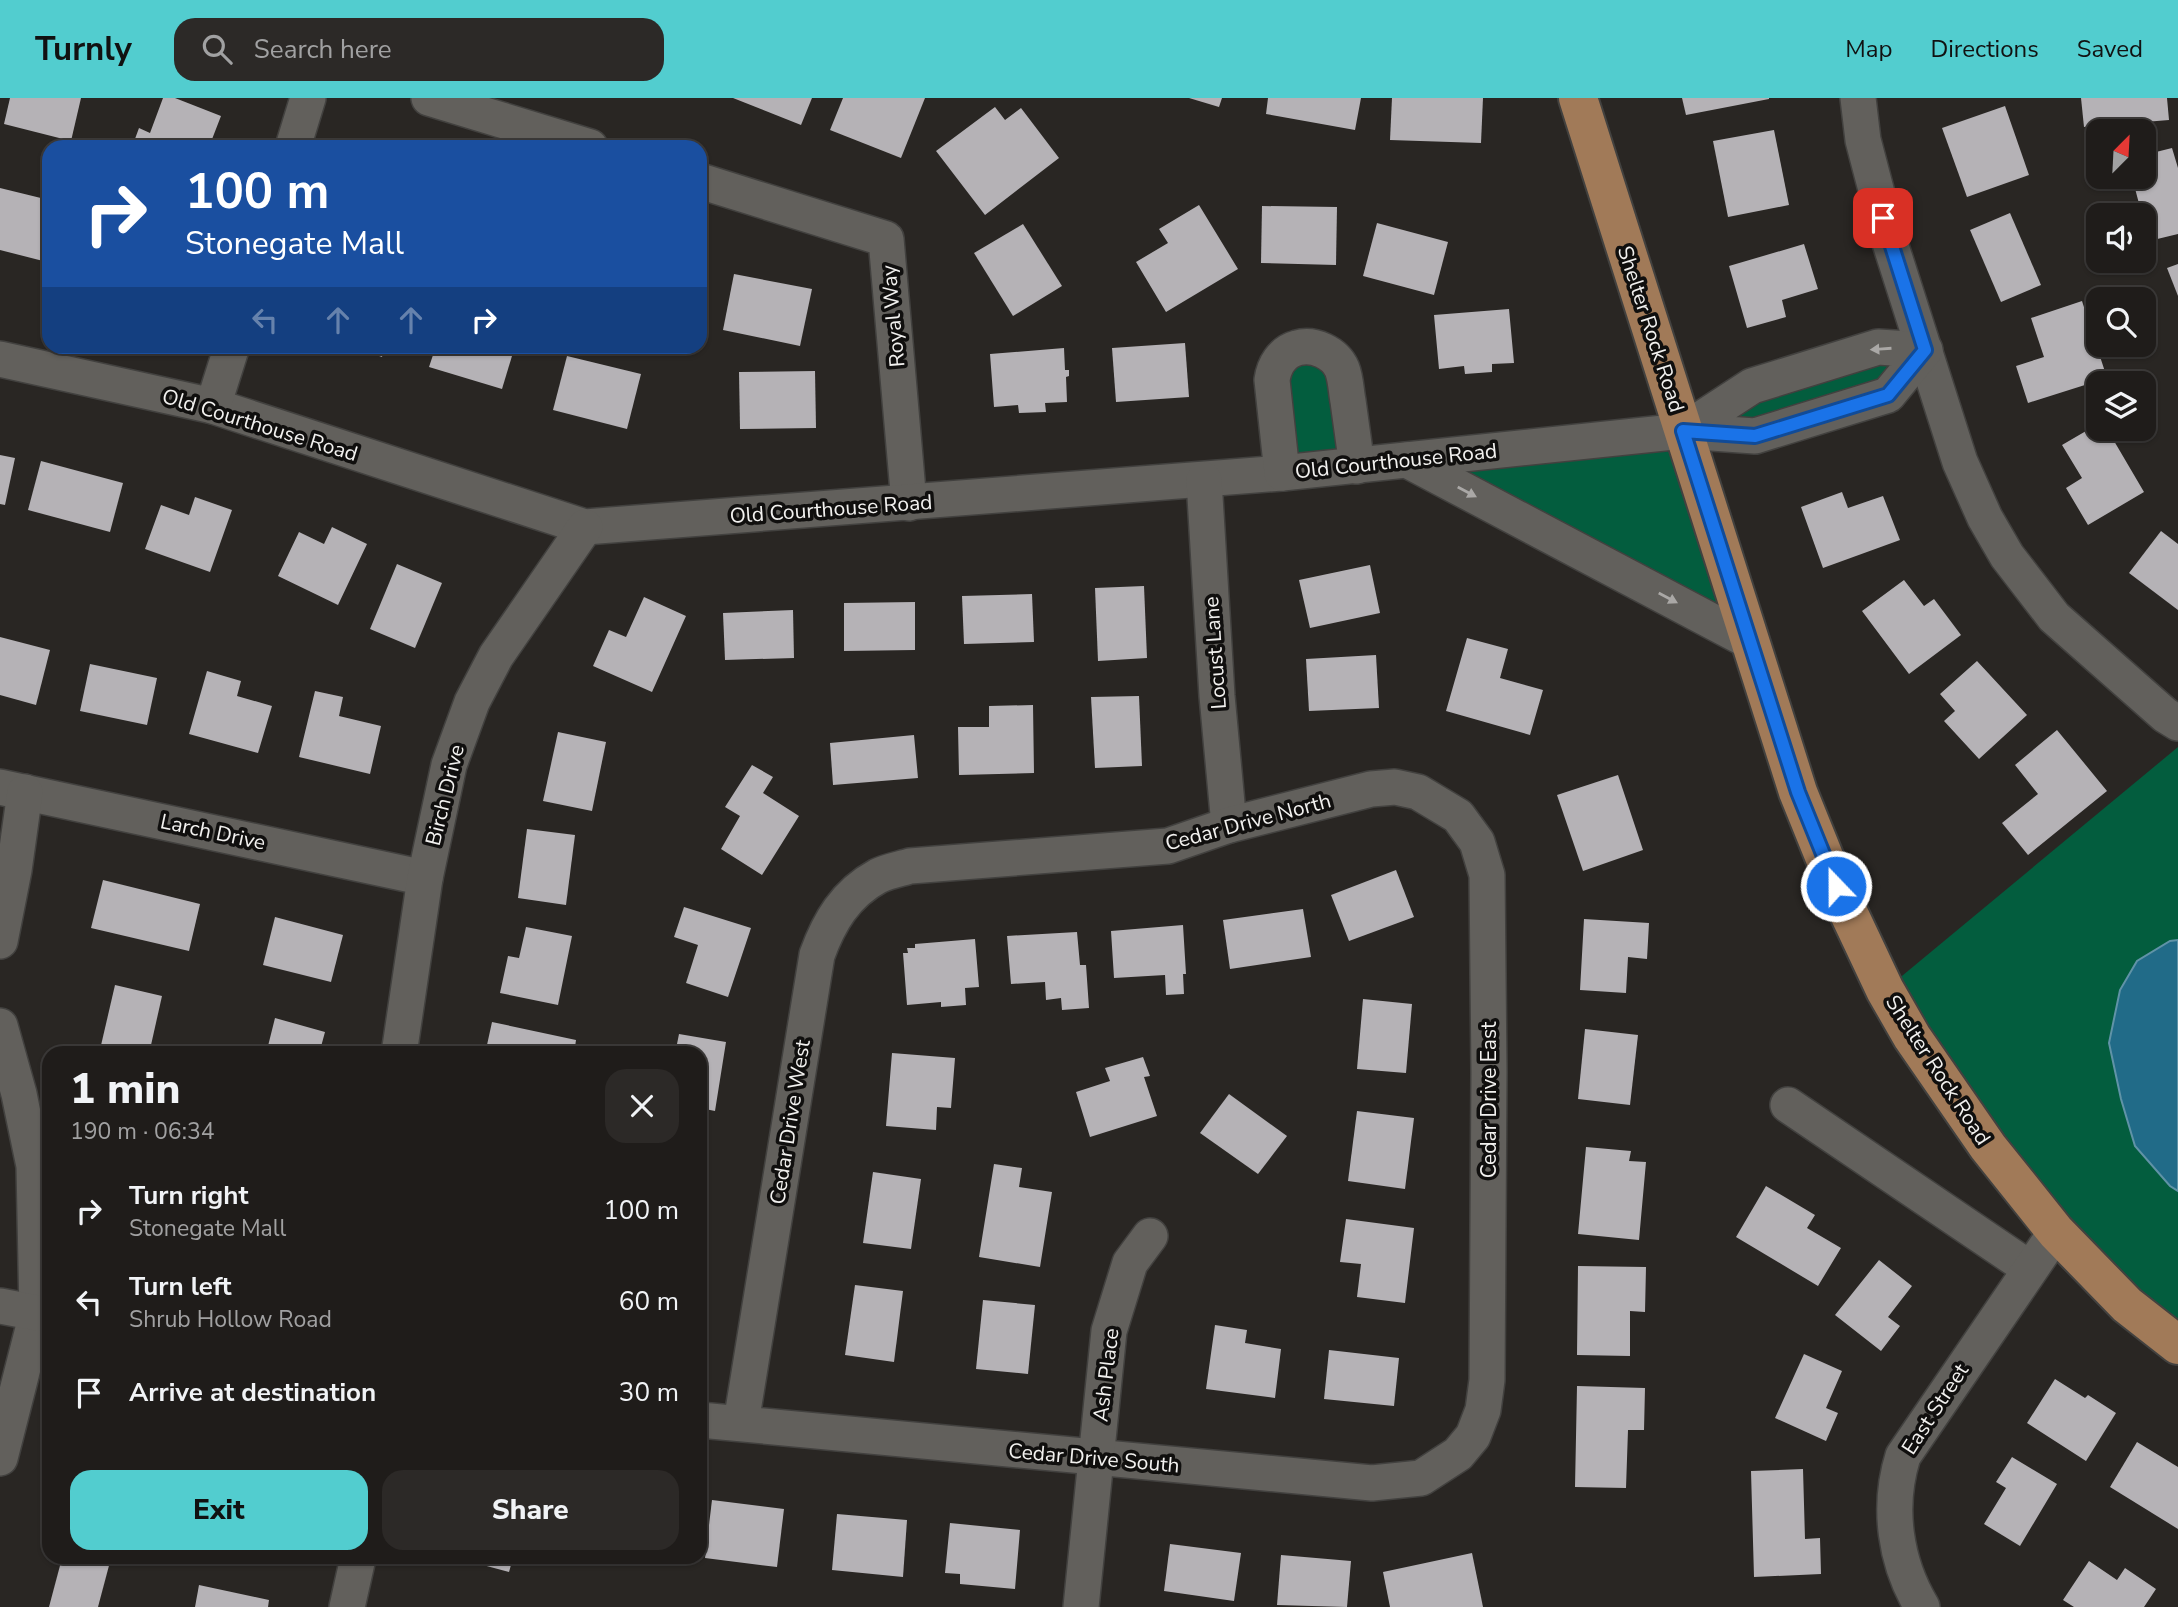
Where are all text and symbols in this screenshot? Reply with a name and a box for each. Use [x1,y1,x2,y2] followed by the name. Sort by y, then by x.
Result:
[174,18,664,81] search box
[35,27,132,72] text: Turnly
[198,30,236,68] icon: search
[254,32,392,67] text: Search here
[1845,33,1892,65] text: Map
[1930,33,2039,65] text: Directions
[2077,33,2143,65] text: Saved
[2086,119,2156,189] north arrow
[2086,119,2156,441] map controls
[185,158,329,225] text: 100 m
[70,168,161,259] icon: right
[1853,188,1913,248] pin
[1864,199,1902,237] icon: arrive
[2086,203,2156,273] button: sound
[185,222,404,265] text: Stonegate Mall
[1611,242,1691,416] street label: Shelter Rock Road
[875,264,911,368] street label: Royal Way
[2086,287,2156,357] button: search
[246,301,284,339] icon: left
[319,301,357,339] icon: ahead
[392,301,430,339] icon: ahead
[465,301,503,339] icon: right
[1870,344,1892,355] one-way arrow
[2086,371,2156,441] button: layers
[159,382,361,468] street label: Old Courthouse Road
[1294,436,1498,486] street label: Old Courthouse Road
[1457,487,1477,498] one-way arrow
[729,488,933,530] street label: Old Courthouse Road
[1659,592,1679,604] one-way arrow
[1197,596,1233,710] street label: Locust Lane
[419,741,471,849] street label: Birch Drive
[1162,786,1334,858] street label: Cedar Drive North
[158,807,268,857] street label: Larch Drive
[1799,849,1873,923] position arrow
[1879,990,1997,1150] street label: Shelter Rock Road
[1475,1021,1503,1178] street label: Cedar Drive East
[763,1037,817,1206] street label: Cedar Drive West
[70,1061,180,1118] text: 1 min
[605,1069,679,1143] button: close
[70,1116,215,1147] text: 190 m · 06:34
[129,1178,248,1213] text: Turn right
[70,1192,108,1230] icon: right
[603,1193,679,1228] text: 100 m
[129,1213,286,1244] text: Stonegate Mall
[129,1269,232,1304] text: Turn left
[70,1283,108,1321] icon: left
[619,1284,679,1319] text: 60 m
[129,1304,332,1335] text: Shrub Hollow Road
[1086,1327,1126,1423] street label: Ash Place
[1895,1358,1975,1460] street label: East Street
[70,1374,108,1412] icon: arrive
[129,1375,376,1410] text: Arrive at destination
[619,1375,679,1410] text: 30 m
[1007,1437,1181,1479] street label: Cedar Drive South
[70,1470,368,1550] button: Exit
[382,1470,679,1550] button: Share

